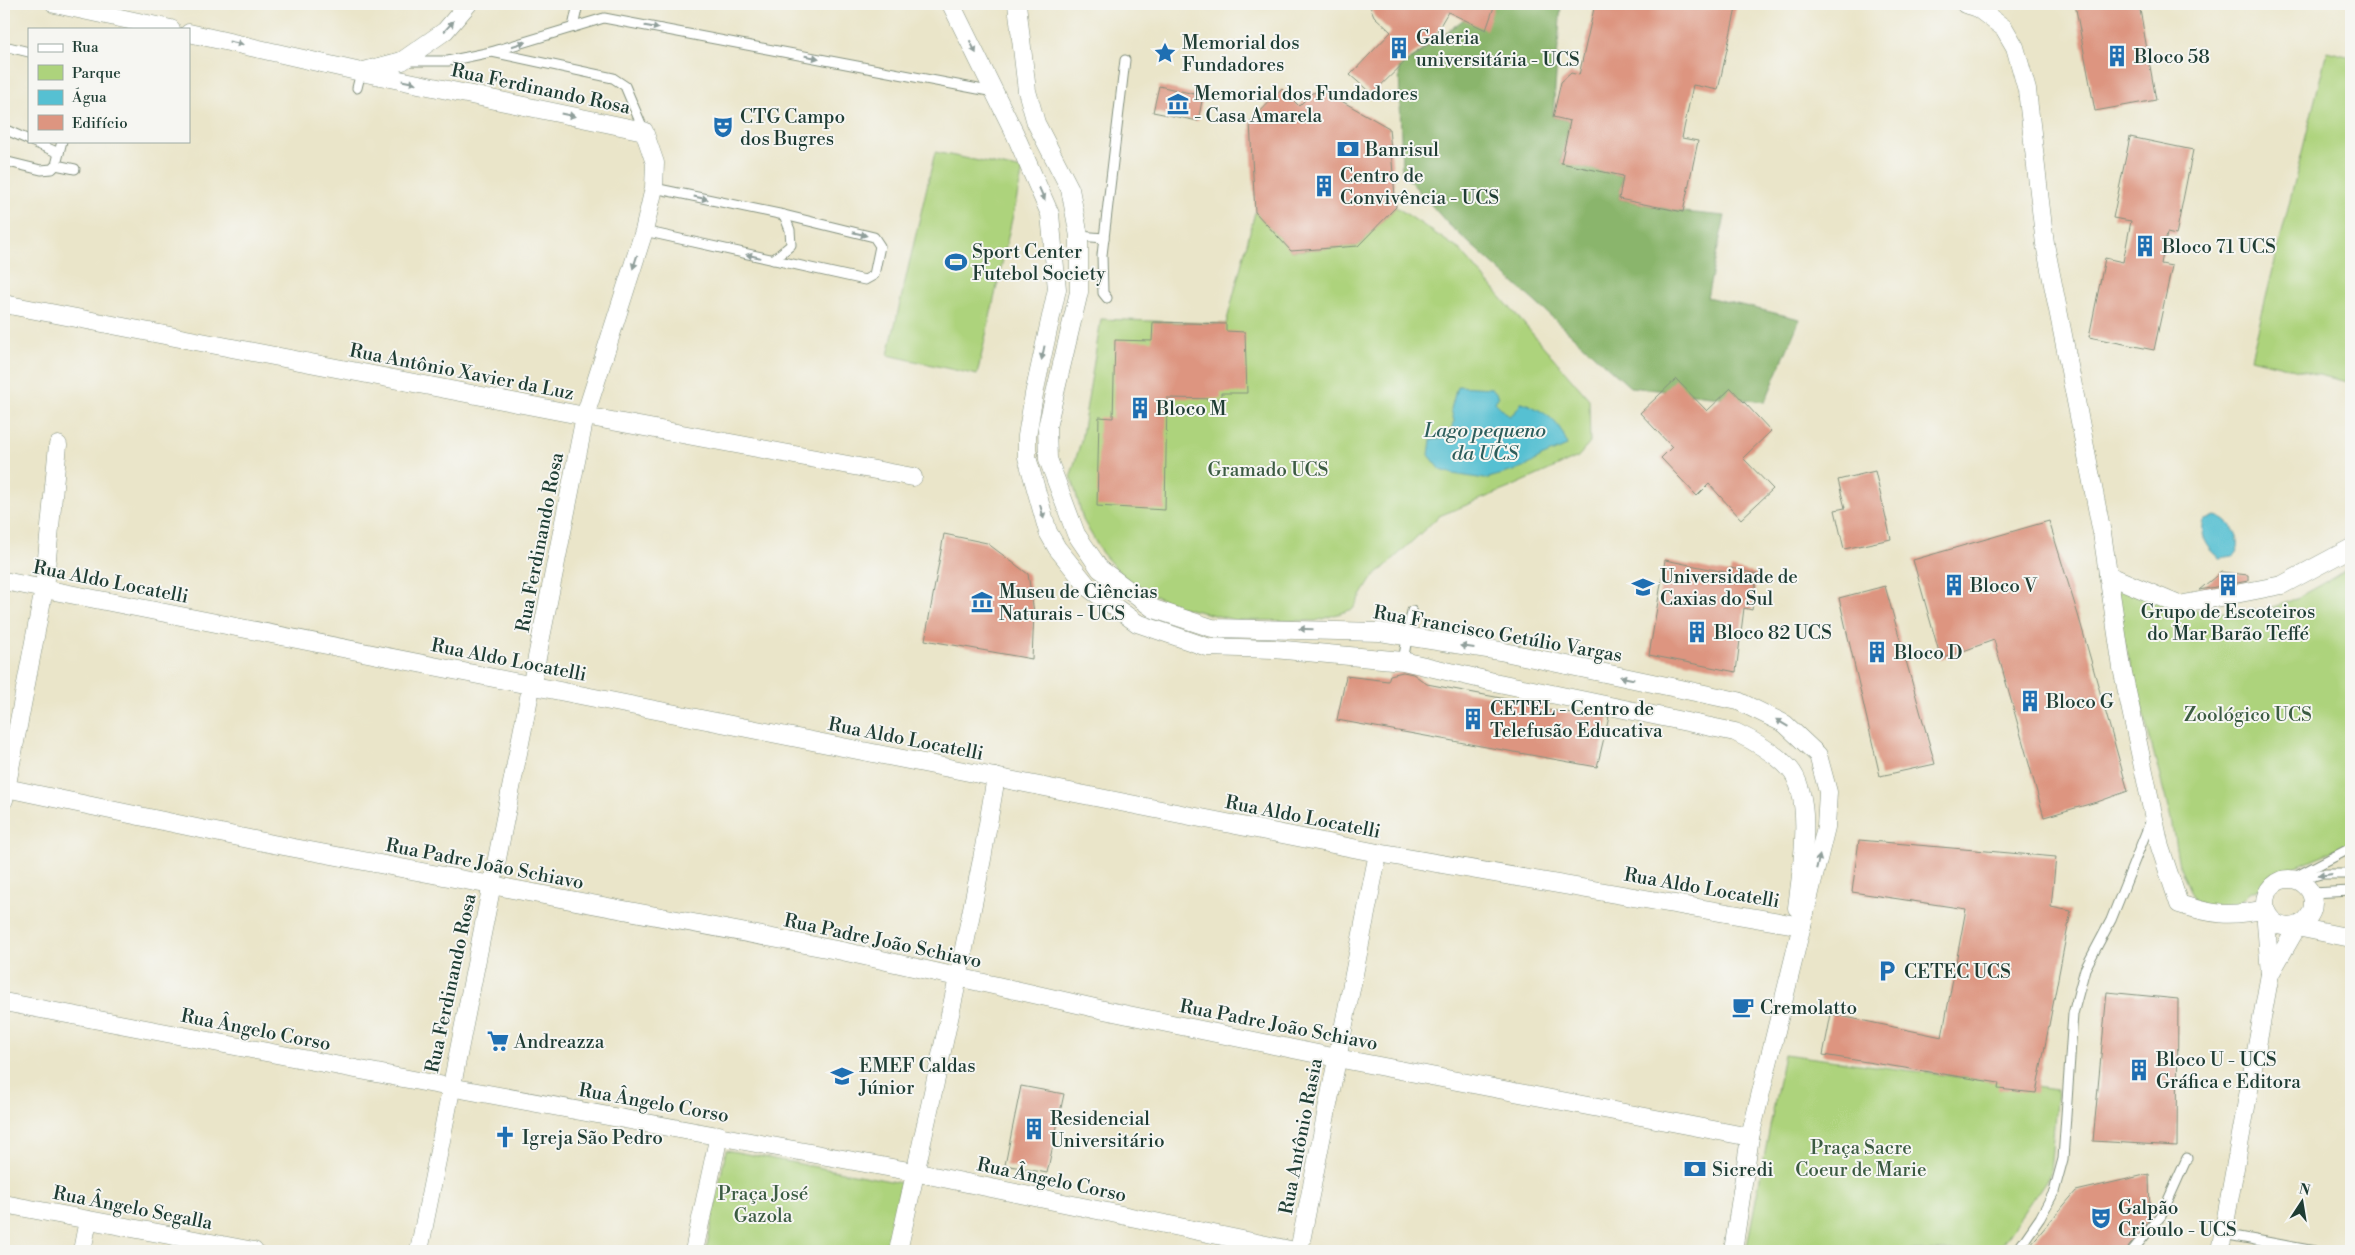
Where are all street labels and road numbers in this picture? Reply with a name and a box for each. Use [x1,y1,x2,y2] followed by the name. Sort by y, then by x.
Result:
[449,58,633,120] street label: Rua Ferdinando Rosa
[347,338,576,406] street label: Rua Antônio Xavier da Luz
[511,450,569,634] street label: Rua Ferdinando Rosa
[31,555,190,609] street label: Rua Aldo Locatelli
[1372,600,1624,668] street label: Rua Francisco Getúlio Vargas
[429,633,588,687] street label: Rua Aldo Locatelli
[826,712,985,766] street label: Rua Aldo Locatelli
[1223,790,1382,844] street label: Rua Aldo Locatelli
[384,833,586,895] street label: Rua Padre João Schiavo
[1622,862,1782,913] street label: Rua Aldo Locatelli
[420,891,482,1075] street label: Rua Ferdinando Rosa
[782,908,984,974] street label: Rua Padre João Schiavo
[1178,994,1380,1056] street label: Rua Padre João Schiavo
[179,1003,333,1056] street label: Rua Ângelo Corso
[1274,1056,1328,1216] street label: Rua Antônio Rasia
[577,1077,731,1128] street label: Rua Ângelo Corso
[975,1151,1129,1208] street label: Rua Ângelo Corso
[51,1180,215,1235] street label: Rua Ângelo Segalla

